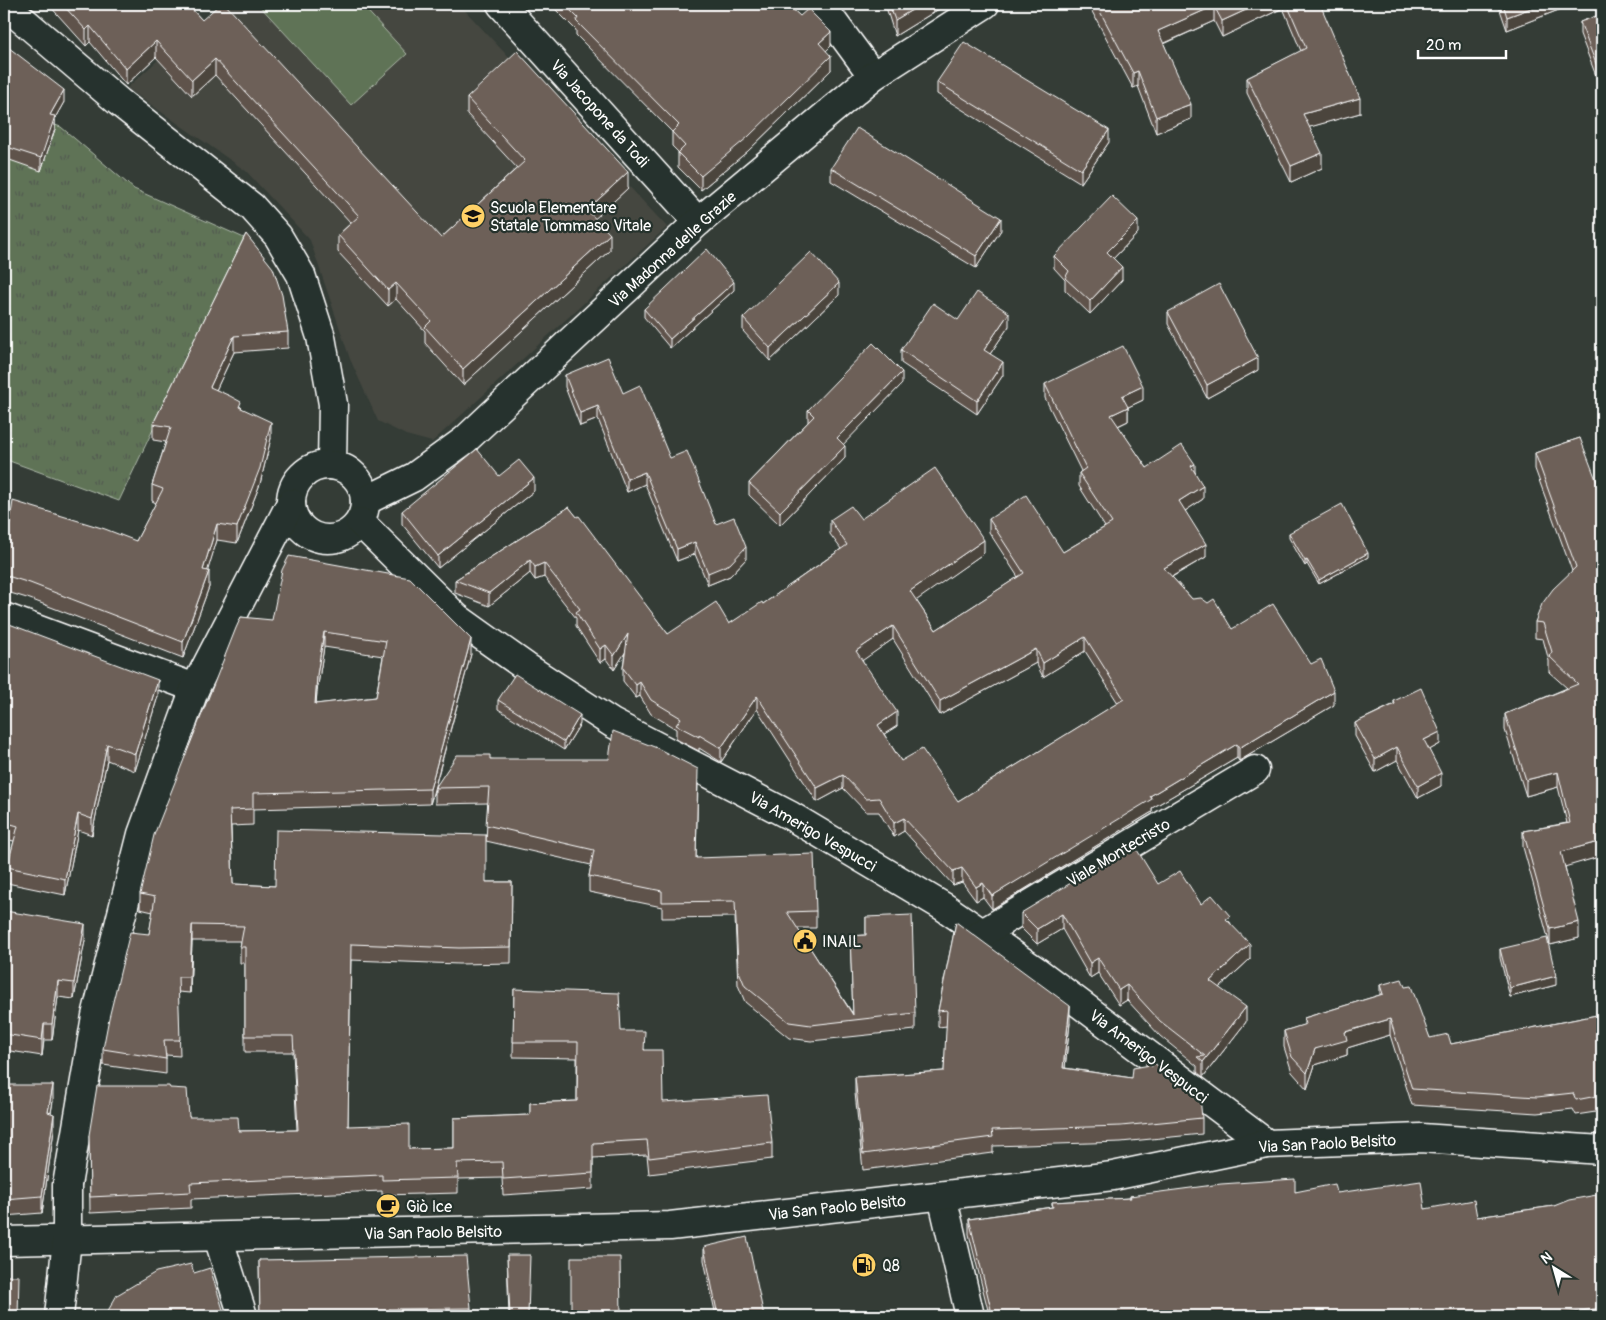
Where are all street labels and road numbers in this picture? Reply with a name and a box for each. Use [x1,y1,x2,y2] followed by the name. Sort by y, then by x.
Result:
[546,56,653,172] street label: Via Jacopone da Todi
[605,187,741,312] street label: Via Madonna delle Grazie
[745,787,880,876] street label: Via Amerigo Vespucci
[1063,814,1174,892] street label: Viale Montecristo
[1085,1006,1212,1108] street label: Via Amerigo Vespucci
[1258,1130,1397,1158] street label: Via San Paolo Belsito
[767,1191,907,1225] street label: Via San Paolo Belsito
[364,1222,503,1244] street label: Via San Paolo Belsito

